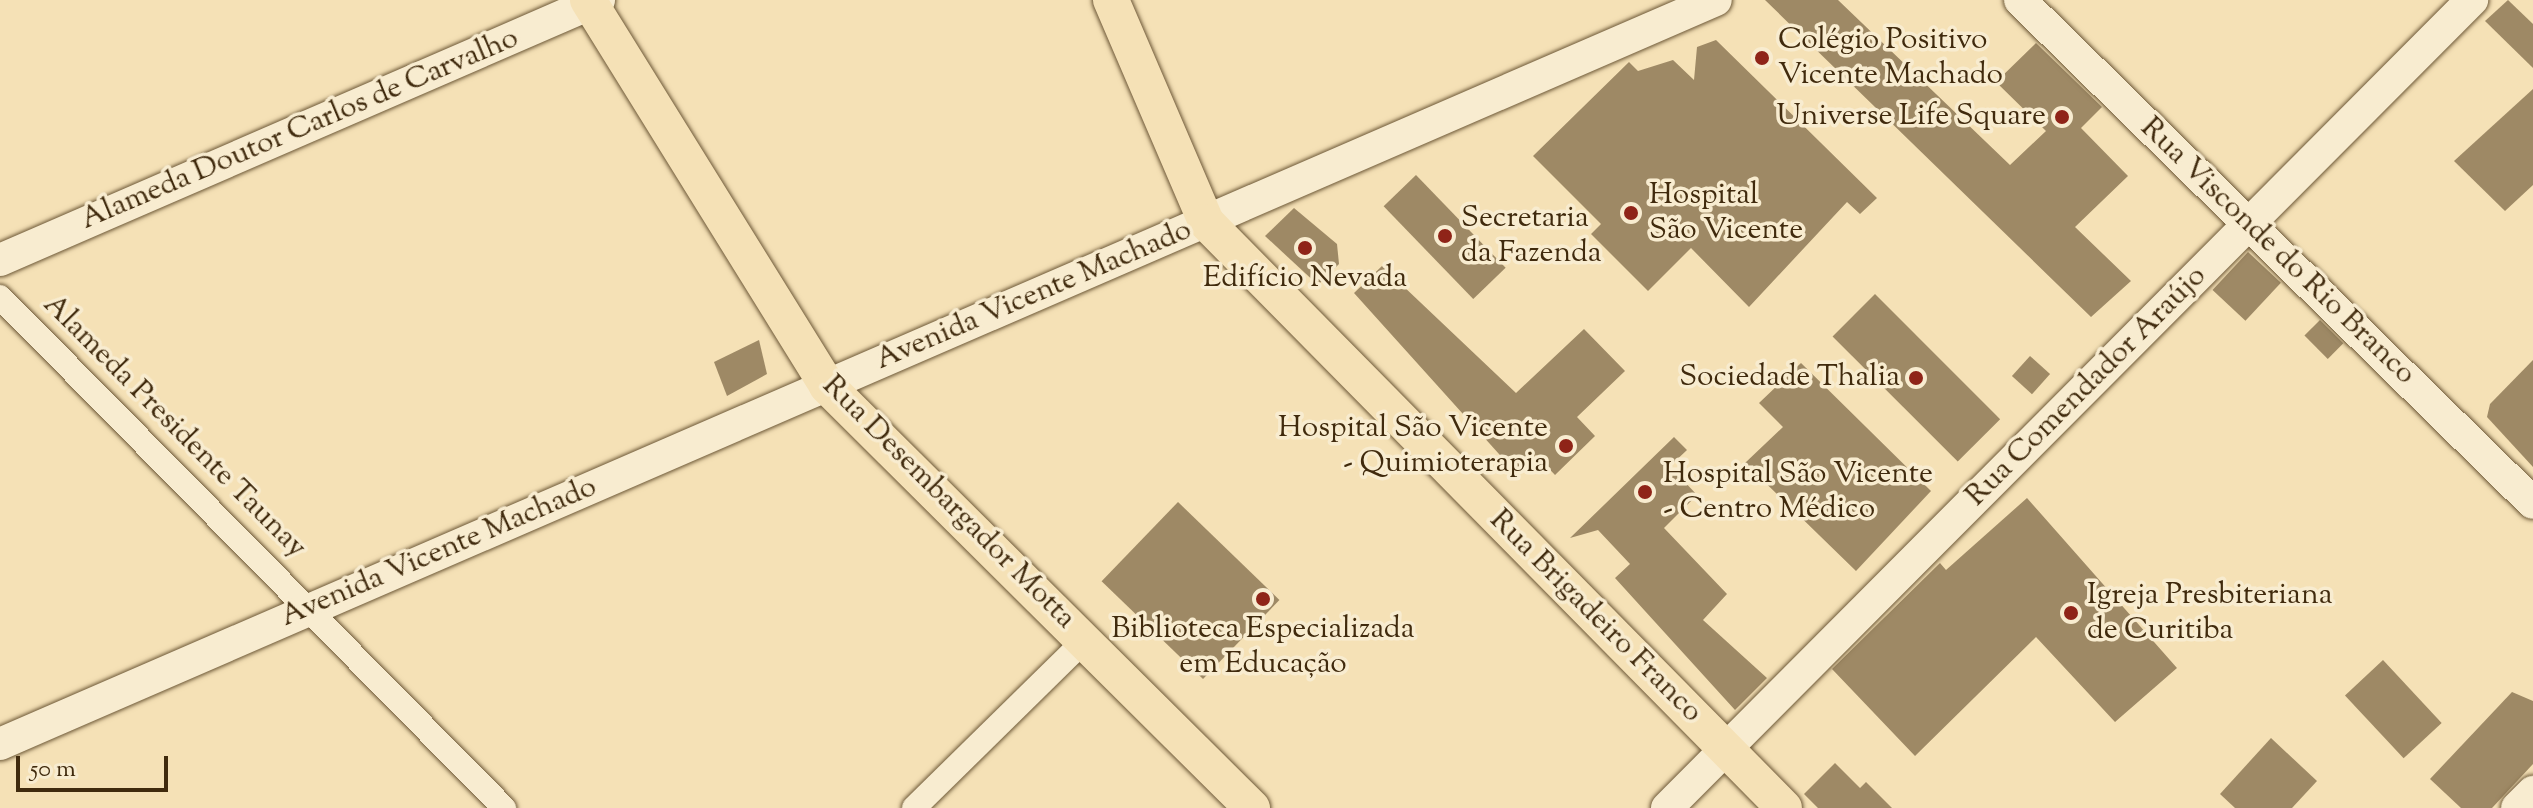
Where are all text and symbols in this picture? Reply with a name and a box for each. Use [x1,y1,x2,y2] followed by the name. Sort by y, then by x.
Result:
[76,21,524,239] street label: Alameda Doutor Carlos de Carvalho
[1778,23,2003,94] place label: Colégio Positivo Vicente Machado
[1753,49,1771,67] marker: Colégio Positivo Vicente Machado
[1776,99,2046,135] place label: Universe Life Square
[2053,108,2071,126] marker: Universe Life Square
[2132,111,2422,393] street label: Rua Visconde do Rio Branco
[1649,178,1803,248] place label: Hospital São Vicente
[1461,201,1602,272] place label: Secretaria da Fazenda
[1620,202,1642,224] marker: Hospital São Vicente
[871,213,1197,379] street label: Avenida Vicente Machado
[1436,227,1454,245] marker: Secretaria da Fazenda
[1296,239,1314,257] marker: Edifício Nevada
[1959,259,2215,515] street label: Rua Comendador Araújo
[1203,261,1407,297] place label: Edifício Nevada
[35,288,313,566] street label: Alameda Presidente Taunay
[1679,360,1900,396] place label: Sociedade Thalia
[814,369,1082,637] street label: Rua Desembargador Motta
[1907,369,1925,387] marker: Sociedade Thalia
[1278,411,1548,482] place label: Hospital São Vicente - Quimioterapia
[1555,435,1577,457] marker: Hospital São Vicente - Quimioterapia
[1663,457,1933,528] place label: Hospital São Vicente - Centro Médico
[276,470,602,636] street label: Avenida Vicente Machado
[1634,481,1656,503] marker: Hospital São Vicente - Centro Médico
[1481,503,1709,731] street label: Rua Brigadeiro Franco
[2087,578,2332,648] place label: Igreja Presbiteriana de Curitiba
[1254,590,1272,608] marker: Biblioteca Especializada em Educação
[2062,604,2080,622] marker: Igreja Presbiteriana de Curitiba
[1111,612,1415,682] place label: Biblioteca Especializada em Educação
[20,740,172,790] scale bar
[30,753,76,787] text: 50 m

